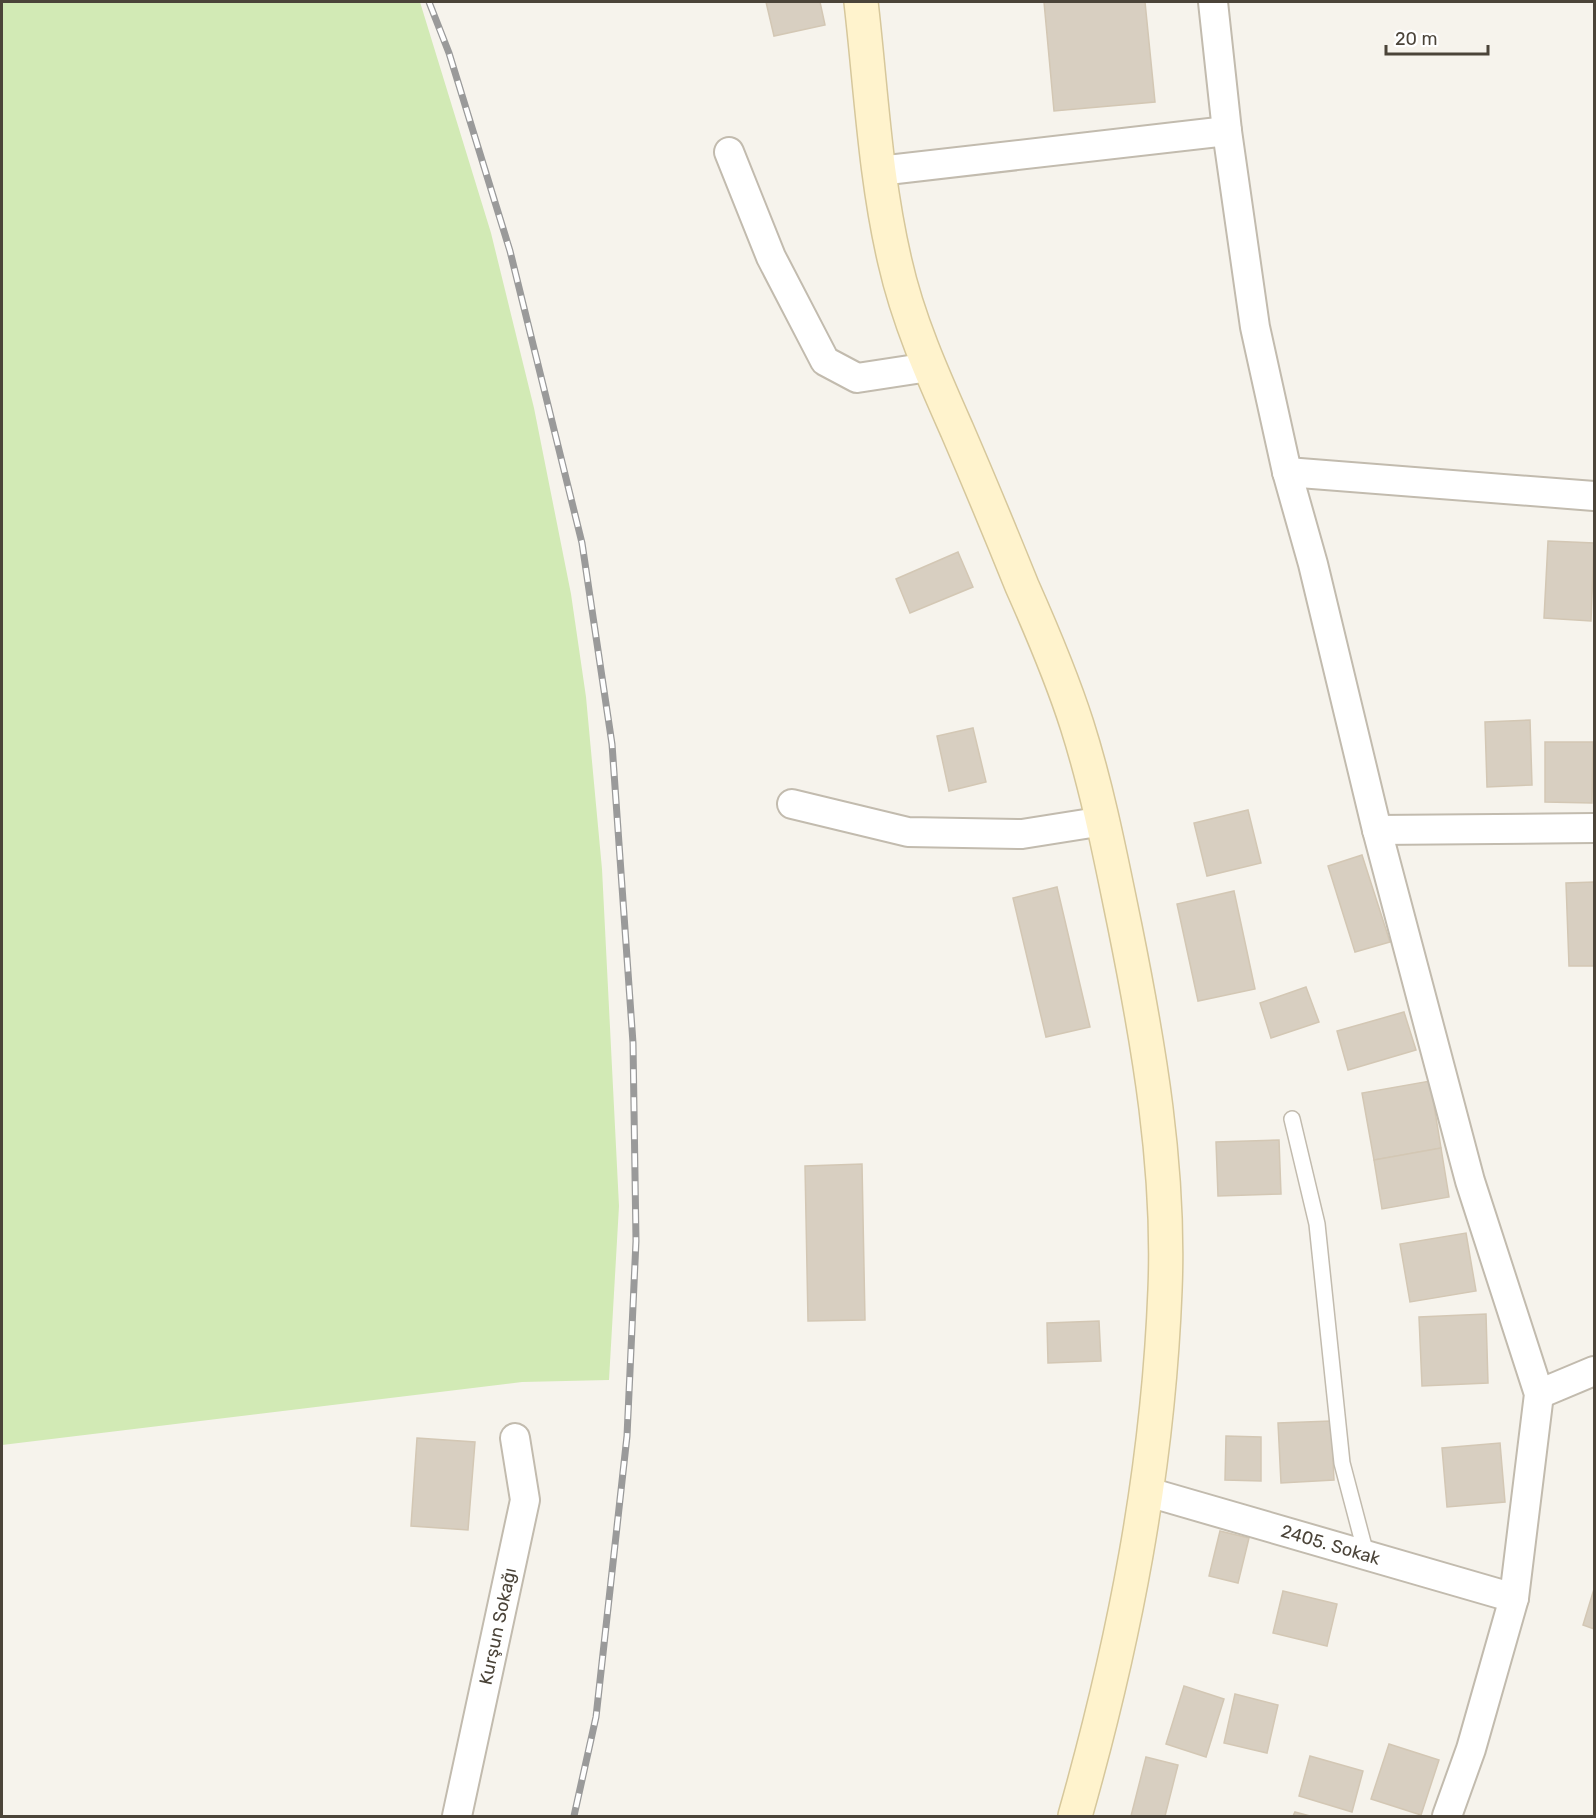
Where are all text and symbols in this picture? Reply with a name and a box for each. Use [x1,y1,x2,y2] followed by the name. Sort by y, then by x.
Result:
[1386,18,1488,56] scale bar
[1395,28,1437,50] text: 20 m
[1278,1520,1383,1570] street label: 2405. Sokak
[475,1566,521,1687] street label: Kurşun Sokağı

